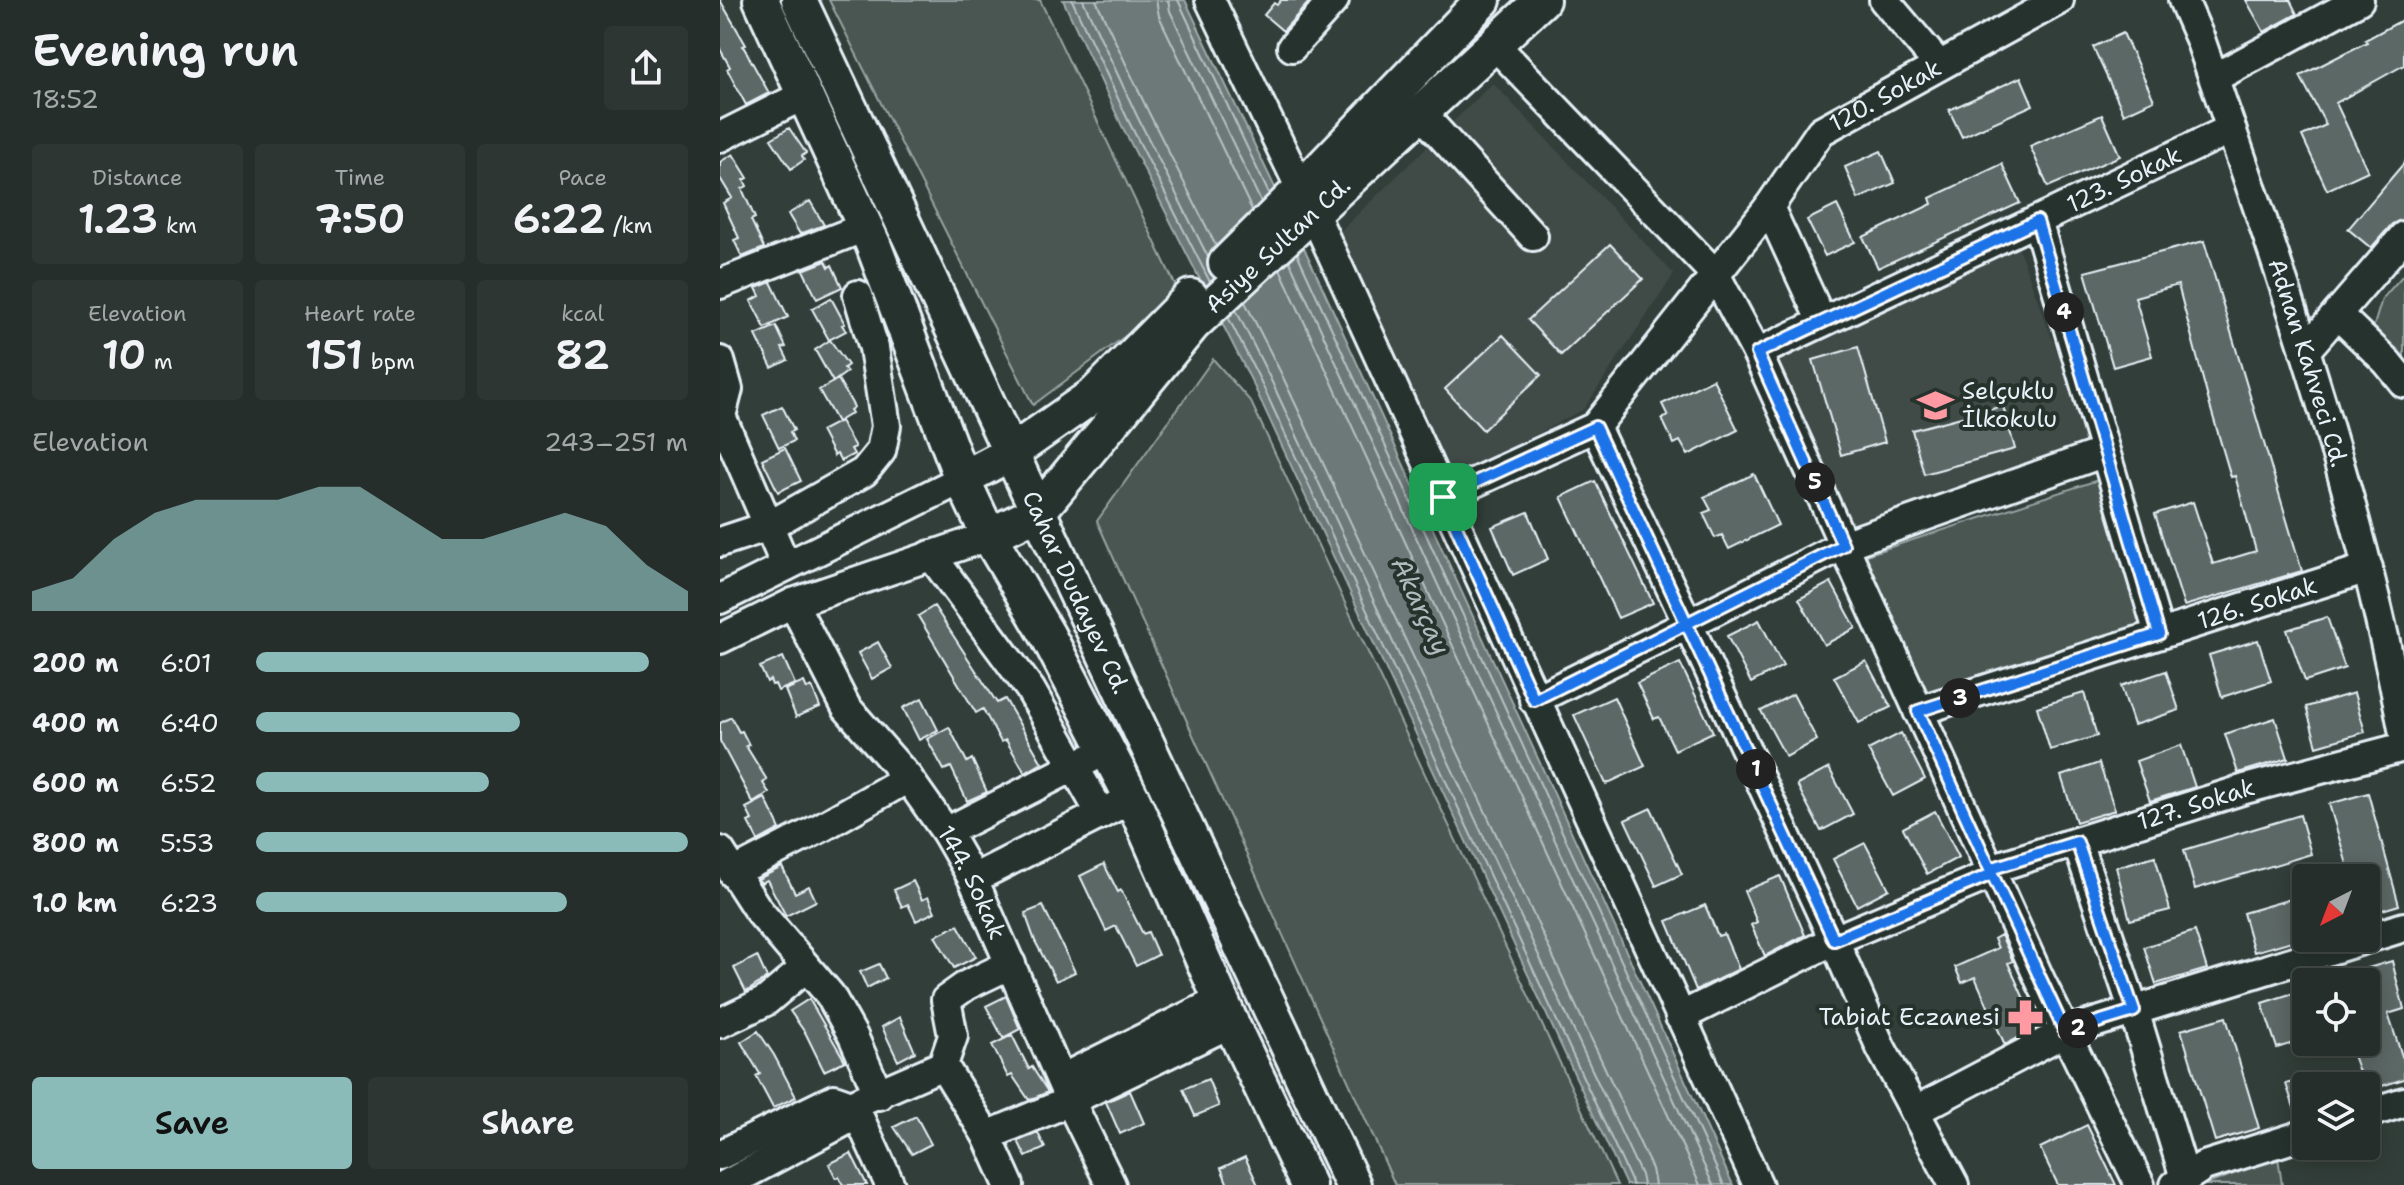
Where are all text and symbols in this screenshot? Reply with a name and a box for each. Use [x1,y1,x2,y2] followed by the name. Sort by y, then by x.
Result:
[32,21,299,80] text: Evening run
[604,26,688,110] button: share
[1823,52,1947,139] street label: 120. Sokak
[32,81,99,116] text: 18:52
[2061,139,2187,220] street label: 123. Sokak
[92,163,182,192] text: Distance
[335,163,385,192] text: Time
[558,163,607,192] text: Pace
[1198,170,1357,321] street label: Asiye Sultan Cd.
[78,192,158,246] text: 1.23
[314,192,406,246] text: 7:50
[513,192,606,246] text: 6:22
[158,211,197,240] text: km
[606,211,653,240] text: /km
[2260,254,2355,471] street label: Adnan Kahveci Cd.
[2044,292,2084,332] pin: 4
[2056,297,2072,326] text: 4
[88,299,187,328] text: Elevation
[304,299,416,328] text: Heart rate
[561,299,604,328] text: kcal
[102,328,146,382] text: 10
[305,328,363,382] text: 151
[555,328,610,382] text: 82
[146,347,173,376] text: m
[363,347,415,376] text: bpm
[1962,375,2057,435] place label: Selçuklu İlkokulu
[1917,386,1955,424] school or university icon: Selçuklu İlkokulu
[32,424,148,459] text: Elevation
[544,424,688,459] text: 243–251 m
[1795,462,1835,502] pin: 5
[1409,463,1477,531] pin
[1808,467,1822,496] text: 5
[1421,475,1465,519] icon: arrive
[1015,486,1137,699] street label: Cahar Dudayev Cd.
[1384,551,1459,660] water label: Akarçay
[2193,569,2321,637] street label: 126. Sokak
[32,645,119,680] text: 200 m
[160,645,212,680] text: 6:01
[1940,678,1980,718] pin: 3
[1952,683,1968,712] text: 3
[32,705,119,740] text: 400 m
[160,705,219,740] text: 6:40
[1736,749,1776,789] pin: 1
[1751,754,1761,783] text: 1
[32,765,119,800] text: 600 m
[160,765,217,800] text: 6:52
[2133,771,2258,838] street label: 127. Sokak
[930,819,1014,945] street label: 144. Sokak
[32,825,119,860] text: 800 m
[160,825,214,860] text: 5:53
[2292,864,2380,952] north arrow
[2292,864,2380,1160] map controls
[32,885,117,920] text: 1.0 km
[160,885,218,920] text: 6:23
[2292,968,2380,1056] button: locate
[2007,998,2045,1036] pharmacy icon: Tabiat Eczanesi
[1819,1001,2000,1033] place label: Tabiat Eczanesi
[2058,1008,2098,1048] pin: 2
[2070,1013,2086,1042] text: 2
[2292,1072,2380,1160] button: layers
[32,1077,352,1169] button: Save
[368,1077,688,1169] button: Share

